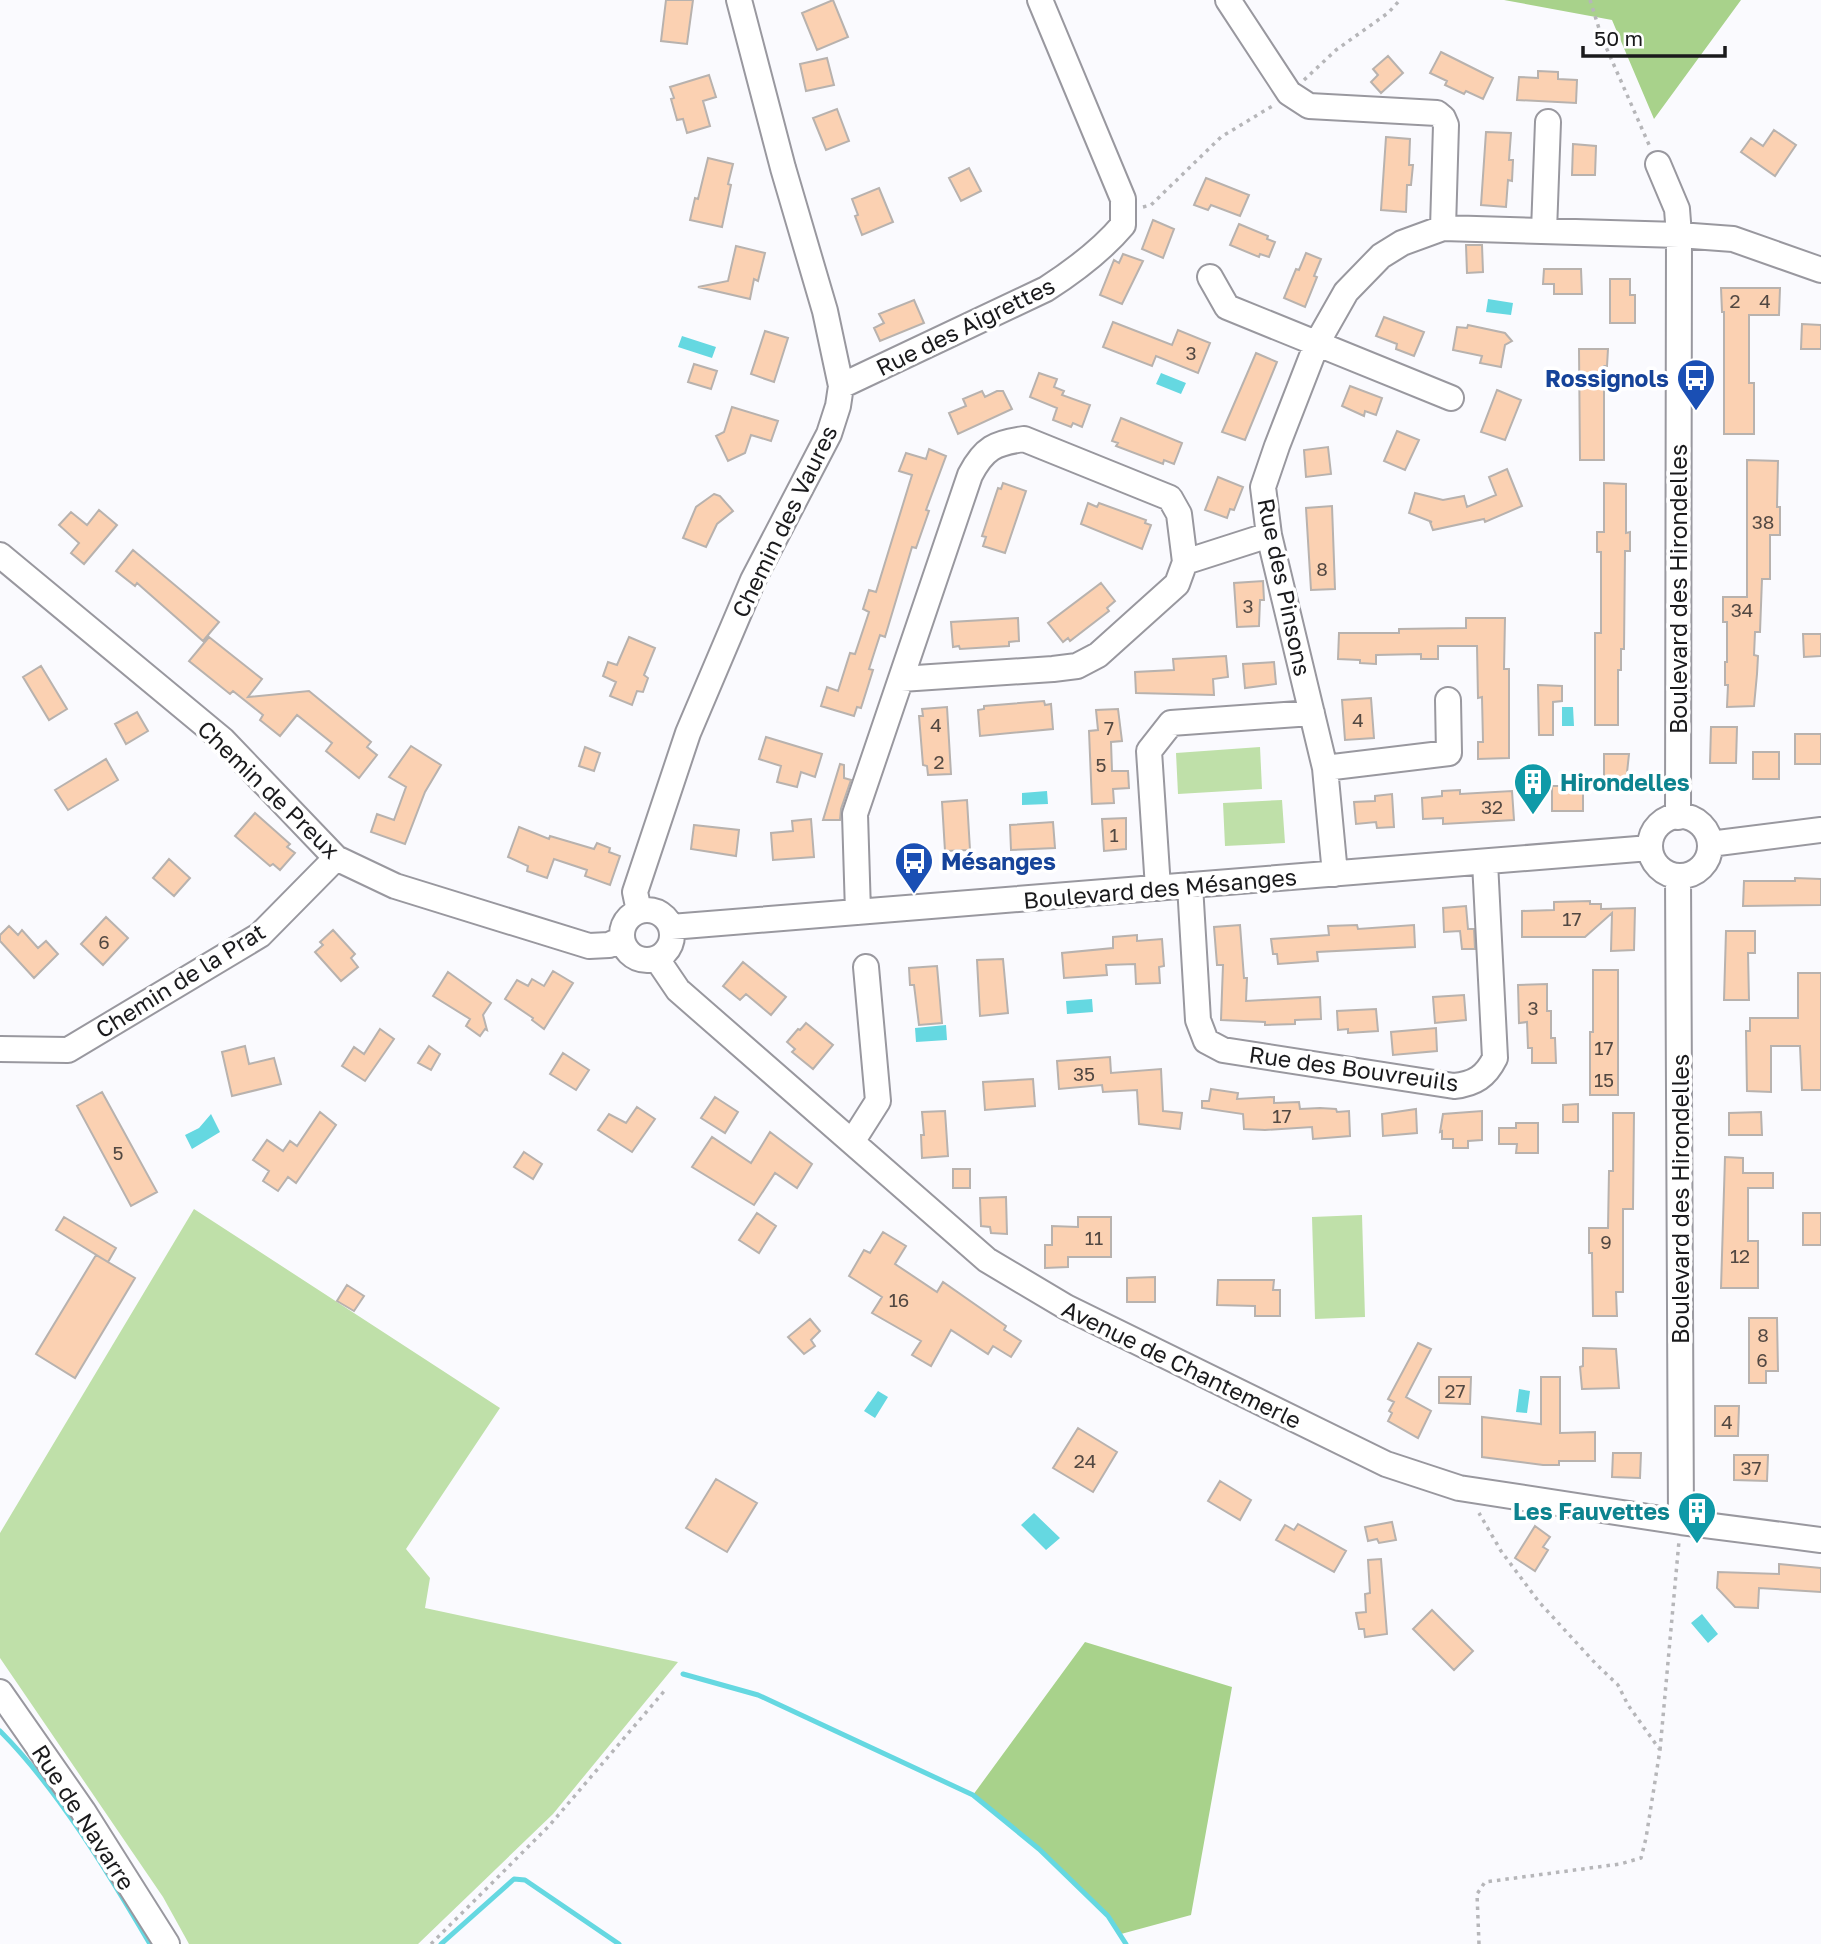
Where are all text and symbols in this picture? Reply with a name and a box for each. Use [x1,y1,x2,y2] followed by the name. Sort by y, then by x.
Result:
[1583,14,1725,58] scale bar
[1594,25,1643,51] text: 50 m
[871,271,1059,381] street label: Rue des Aigrettes
[1729,289,1741,312] house number: 2
[1759,289,1771,312] house number: 4
[1185,341,1197,364] house number: 3
[1675,357,1717,412] bus stop icon: Rossignols
[1545,364,1669,392] place label: Rossignols
[725,420,843,622] street label: Chemin des Vaures
[1664,444,1692,734] street label: Boulevard des Hirondelles
[1252,495,1318,679] street label: Rue des Pinsons
[1752,510,1774,533] house number: 38
[1316,557,1328,580] house number: 8
[1242,594,1254,617] house number: 3
[1731,598,1753,621] house number: 34
[1352,708,1364,731] house number: 4
[930,713,942,736] house number: 4
[192,714,346,864] street label: Chemin de Preux
[1104,716,1114,739] house number: 7
[933,750,945,773] house number: 2
[1095,753,1107,776] house number: 5
[1512,761,1554,816] building icon: Hirondelles
[1560,768,1690,796] place label: Hirondelles
[1481,795,1503,818] house number: 32
[1109,823,1119,846] house number: 1
[893,840,935,895] bus stop icon: Mésanges
[941,847,1056,875] place label: Mésanges
[1022,862,1298,914] street label: Boulevard des Mésanges
[1562,907,1582,930] house number: 17
[90,917,270,1043] street label: Chemin de la Prat
[98,930,110,953] house number: 6
[1527,996,1539,1019] house number: 3
[1594,1036,1614,1059] house number: 17
[1247,1039,1461,1097] street label: Rue des Bouvreuils
[1666,1054,1694,1344] street label: Boulevard des Hirondelles
[1073,1062,1095,1085] house number: 35
[1594,1068,1614,1091] house number: 15
[1272,1104,1292,1127] house number: 17
[112,1141,124,1164] house number: 5
[1085,1226,1103,1249] house number: 11
[1600,1230,1612,1253] house number: 9
[1730,1244,1750,1267] house number: 12
[889,1288,909,1311] house number: 16
[1058,1294,1306,1434] street label: Avenue de Chantemerle
[1757,1323,1769,1346] house number: 8
[1756,1348,1768,1371] house number: 6
[1444,1379,1466,1402] house number: 27
[1721,1410,1733,1433] house number: 4
[1074,1449,1096,1472] house number: 24
[1740,1456,1762,1479] house number: 37
[1676,1490,1718,1545] building icon: Les Fauvettes
[1513,1497,1670,1525] place label: Les Fauvettes
[27,1739,141,1895] street label: Rue de Navarre

